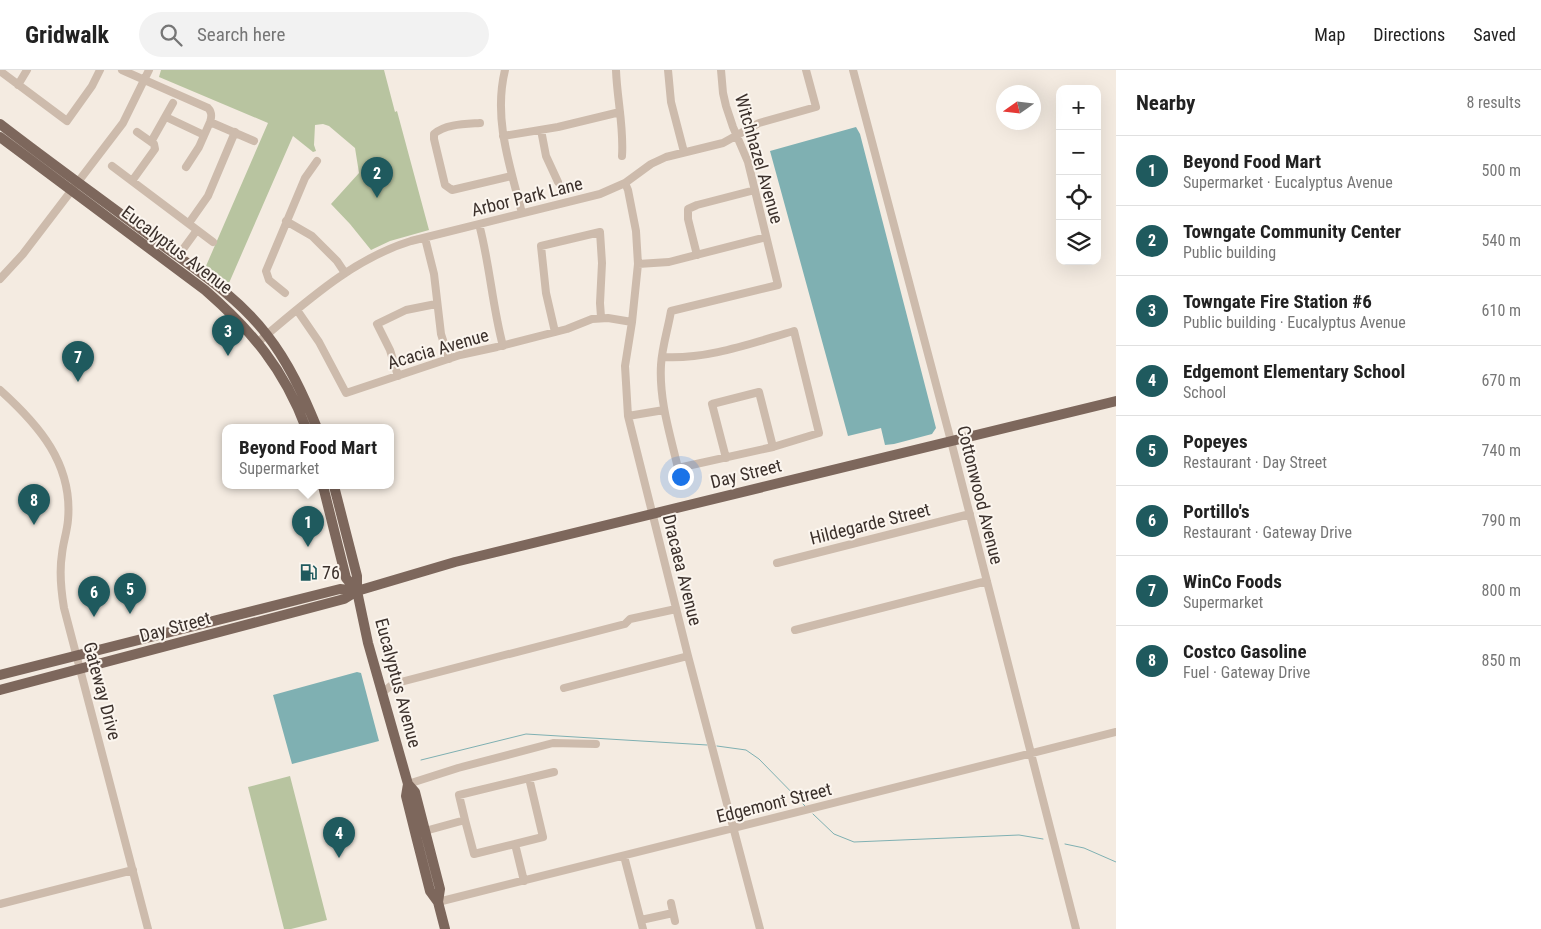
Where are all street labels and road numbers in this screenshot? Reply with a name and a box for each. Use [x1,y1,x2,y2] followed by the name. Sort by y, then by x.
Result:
[731,92,788,226] street label: Witchhazel Avenue
[469,173,585,220] street label: Arbor Park Lane
[118,201,237,298] street label: Eucalyptus Avenue
[385,324,491,373] street label: Acacia Avenue
[953,423,1008,566] street label: Cottonwood Avenue
[708,455,784,492] street label: Day Street
[808,498,932,549] street label: Hildegarde Street
[659,512,706,628] street label: Dracaea Avenue
[137,607,213,646] street label: Day Street
[371,616,426,750] street label: Eucalyptus Avenue
[79,639,126,742] street label: Gateway Drive
[714,778,834,827] street label: Edgemont Street

